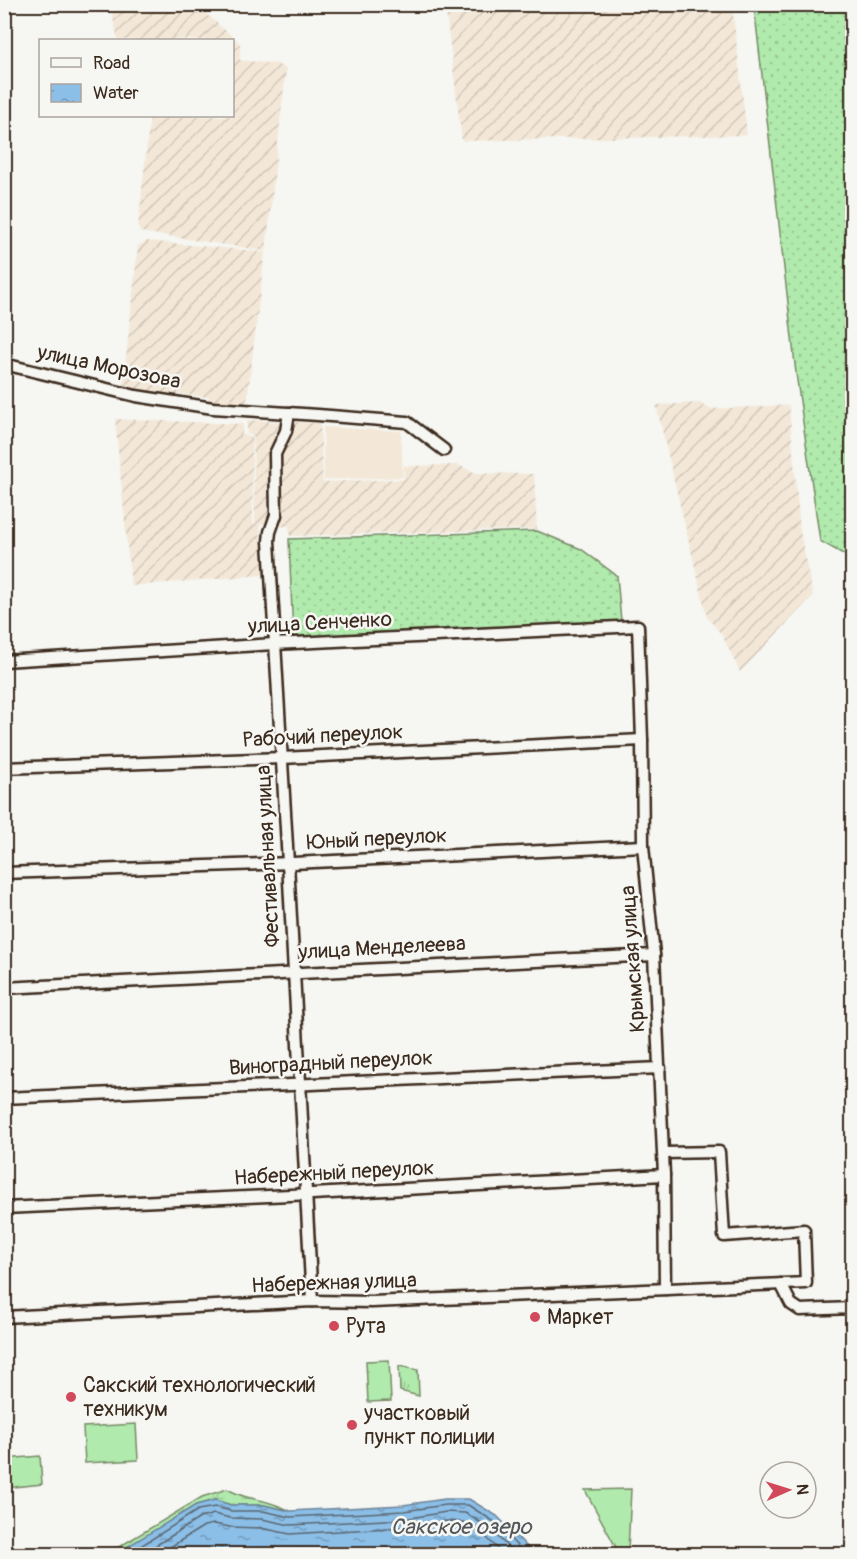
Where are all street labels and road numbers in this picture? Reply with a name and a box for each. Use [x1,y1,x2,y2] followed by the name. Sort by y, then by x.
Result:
[34,338,183,395] street label: улица Морозова
[246,606,393,640] street label: улица Сенченко
[242,718,404,754] street label: Рабочий переулок
[250,764,286,948] street label: Фестивальная улица
[306,822,448,856] street label: Юный переулок
[614,885,652,1033] street label: Крымская улица
[297,930,466,966] street label: улица Менделеева
[228,1044,434,1082] street label: Виноградный переулок
[233,1154,435,1192] street label: Набережный переулок
[251,1267,417,1299] street label: Набережная улица

